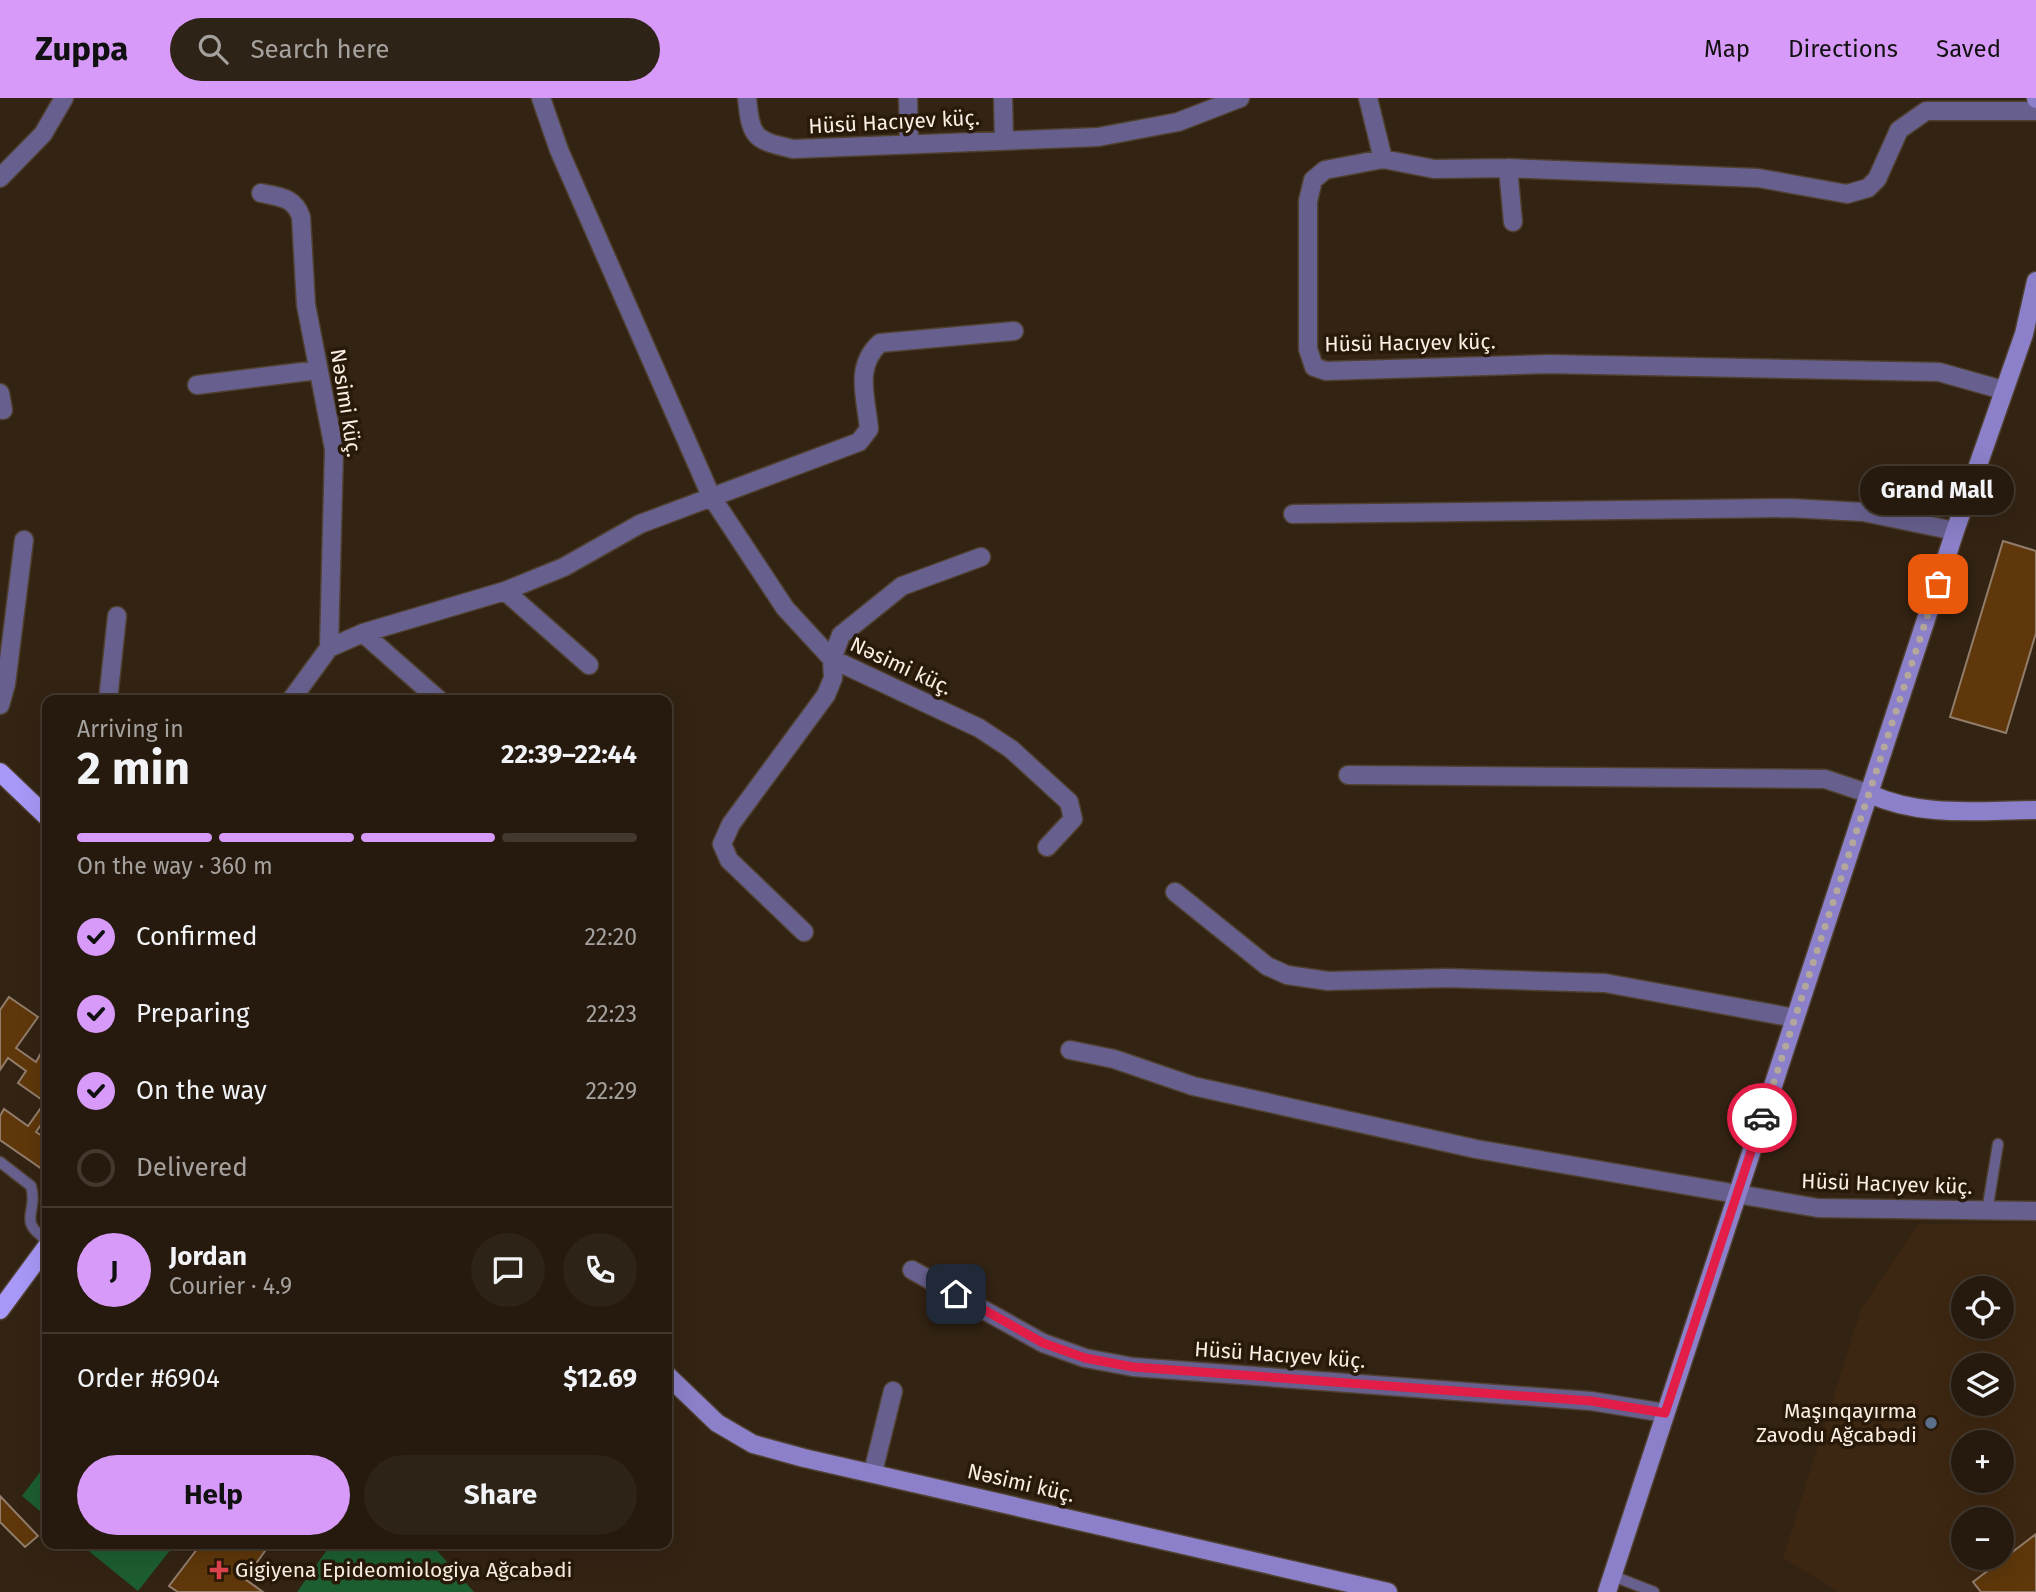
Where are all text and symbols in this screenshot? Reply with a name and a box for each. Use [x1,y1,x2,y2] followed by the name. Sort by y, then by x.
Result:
[170,18,660,81] search box
[35,29,128,69] text: Zuppa
[194,30,232,68] icon: search
[250,34,389,65] text: Search here
[1704,35,1750,63] text: Map
[1788,35,1898,63] text: Directions
[1936,35,2001,63] text: Saved
[808,105,980,139] street label: Hüsü Hacıyev küç.
[1324,329,1496,357] street label: Hüsü Hacıyev küç.
[325,347,367,459] street label: Nəsimi küç.
[1861,465,2015,514] callout: Grand Mall
[1881,476,1993,504] text: Grand Mall
[1908,554,1968,614] pin
[1919,565,1957,603] icon: bag
[846,631,956,701] street label: Nəsimi küç.
[77,715,184,743] text: Arriving in
[501,739,637,770] text: 22:39–22:44
[77,741,190,796] text: 2 min
[77,852,273,880] text: On the way · 360 m
[77,918,115,956] icon: check
[136,921,257,952] text: Confirmed
[584,923,637,951] text: 22:20
[77,995,115,1033] icon: check
[136,998,249,1029] text: Preparing
[586,1000,637,1028] text: 22:23
[77,1072,115,1110] icon: check
[136,1075,267,1106] text: On the way
[585,1077,637,1105] text: 22:29
[1727,1083,1797,1153] courier
[1743,1099,1781,1137] icon: car
[136,1152,248,1183] text: Delivered
[1801,1168,1973,1200] street label: Hüsü Hacıyev küç.
[471,1233,545,1307] button: chat
[563,1233,637,1307] button: phone
[169,1241,247,1272] text: Jordan
[110,1255,118,1286] text: J
[926,1264,986,1324] pin
[169,1272,292,1300] text: Courier · 4.9
[937,1275,975,1313] icon: home
[1951,1276,2014,1570] map controls
[1951,1276,2014,1339] button: locate
[1194,1336,1366,1374] street label: Hüsü Hacıyev küç.
[1951,1353,2014,1416] button: layers
[77,1363,220,1394] text: Order #6904
[563,1363,637,1394] text: $12.69
[1756,1398,1917,1448] place label: Maşınqayırma Zavodu Ağcabədi
[1923,1415,1939,1431] marker: Maşınqayırma Zavodu Ağcabədi
[1951,1430,2014,1493] button: +
[77,1455,350,1535] button: Help
[364,1455,637,1535] button: Share
[965,1458,1077,1508] street label: Nəsimi küç.
[1951,1507,2014,1570] button: −
[235,1557,572,1583] place label: Gigiyena Epideomiologiya Ağcabədi
[209,1560,229,1580] marker: Gigiyena Epideomiologiya Ağcabədi

